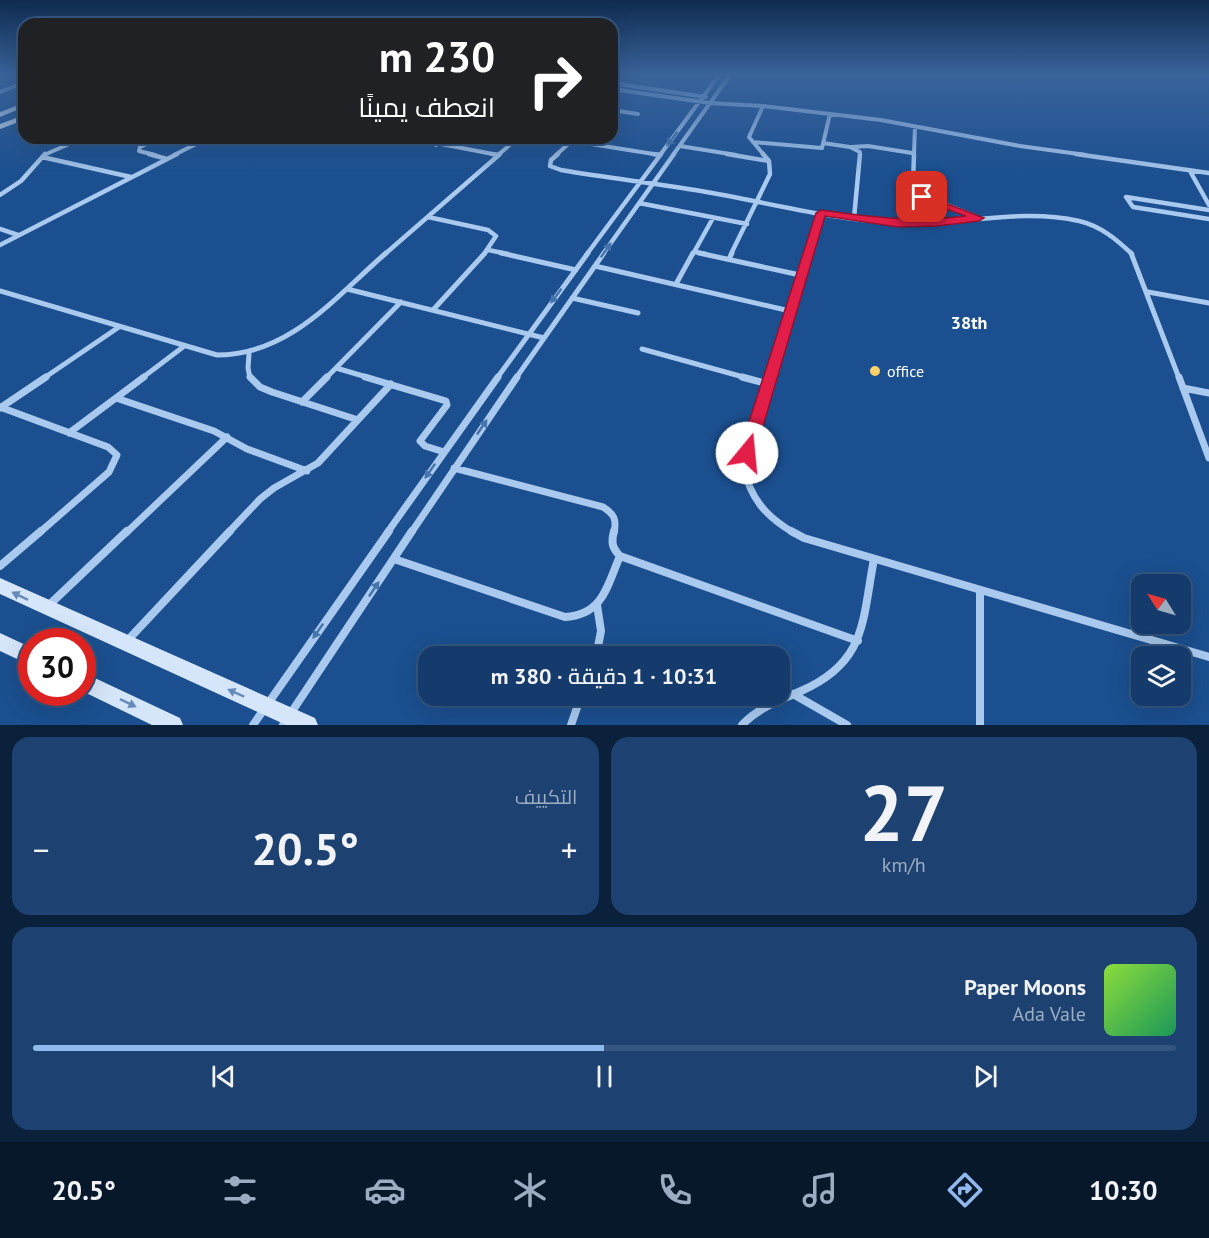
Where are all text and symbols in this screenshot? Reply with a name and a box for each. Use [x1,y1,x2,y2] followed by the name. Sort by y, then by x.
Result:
[379,29,495,84] text: 230 m
[516,42,594,120] icon: right
[358,90,495,124] text: انعطف يمينًا
[666,131,678,147] one-way arrow
[896,171,947,222] pin
[905,180,938,213] icon: arrive
[600,242,612,258] one-way arrow
[551,289,563,304] one-way arrow
[951,311,987,334] district label: 38th
[887,361,924,381] place label: office
[868,364,882,378] marker: office
[476,419,487,435] one-way arrow
[715,421,779,485] position arrow
[424,463,436,479] one-way arrow
[1131,574,1191,634] north arrow
[1131,574,1191,706] map controls
[368,581,379,597] one-way arrow
[11,591,28,600] one-way arrow
[312,623,324,639] one-way arrow
[18,628,96,706] speed limit sign: 30
[1131,646,1191,706] button: layers
[491,662,717,690] text: 10:31 · 1 دقيقة · 380 m
[227,688,244,697] one-way arrow
[119,699,136,708] one-way arrow
[860,762,948,863] text: 27
[515,784,578,810] text: التكييف
[252,819,359,877] text: 20.5°
[33,828,50,871] text: −
[561,828,578,871] text: +
[882,852,926,878] text: km/h
[964,973,1086,1001] text: Paper Moons
[1013,1001,1086,1027] text: Ada Vale
[207,1060,240,1093] icon: previous
[588,1060,621,1093] icon: pause
[969,1060,1002,1093] icon: next
[219,1169,261,1211] icon: filters
[364,1169,406,1211] icon: car
[509,1169,551,1211] icon: climate
[654,1169,696,1211] icon: phone
[799,1169,841,1211] icon: music
[944,1169,986,1211] icon: directions
[52,1173,116,1207] text: 20.5°
[1089,1173,1158,1207] text: 10:30

